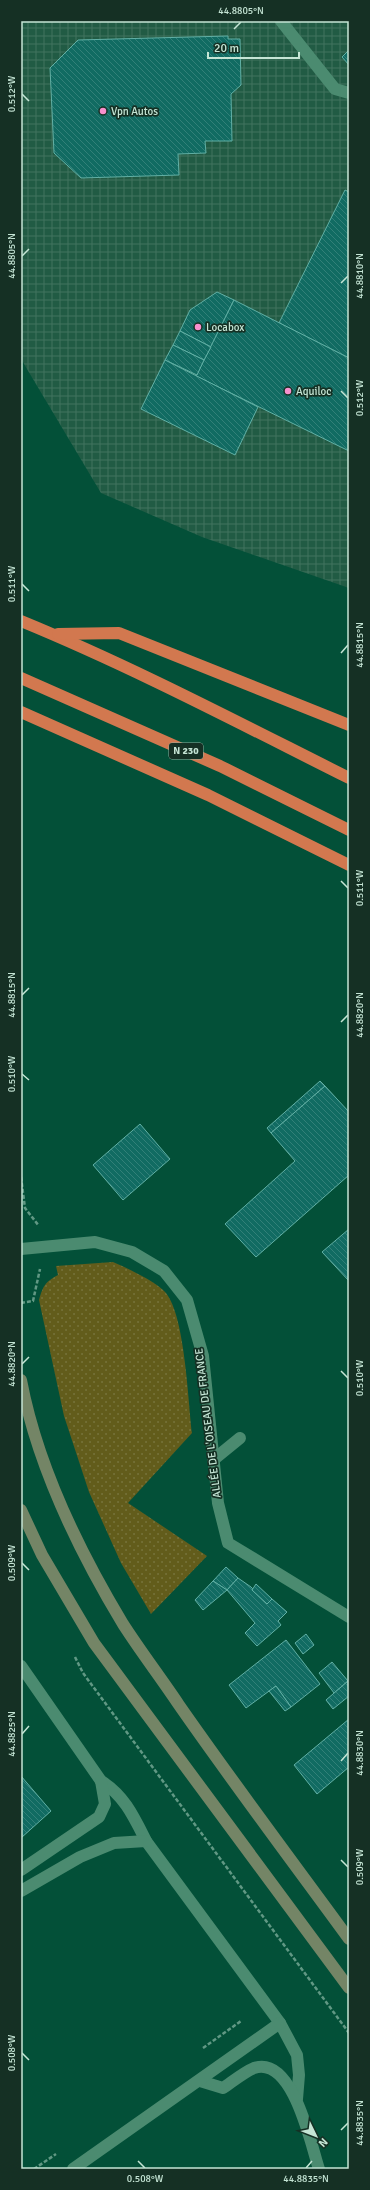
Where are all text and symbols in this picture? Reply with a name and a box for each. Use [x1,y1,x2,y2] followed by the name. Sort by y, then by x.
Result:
[218,5,264,17] text: 44.8805°N
[208,34,299,60] scale bar
[214,41,239,56] text: 20 m
[6,75,18,112] text: 0.512°W
[111,105,158,118] place label: Vpn Autos
[98,106,108,116] marker: Vpn Autos
[6,233,18,279] text: 44.8805°N
[354,253,366,299] text: 44.8810°N
[206,321,244,334] place label: Locabox
[193,322,203,332] marker: Locabox
[354,379,366,416] text: 0.512°W
[296,385,331,398] place label: Aquiloc
[283,386,293,396] marker: Aquiloc
[6,565,18,602] text: 0.511°W
[354,622,366,668] text: 44.8815°N
[169,743,203,759] road number: N 230
[354,869,366,906] text: 0.511°W
[6,972,18,1018] text: 44.8815°N
[354,992,366,1038] text: 44.8820°N
[6,1055,18,1092] text: 0.510°W
[6,1341,18,1387] text: 44.8820°N
[191,1347,224,1499] street label: ALLÉE DE L'OISEAU DE FRANCE
[354,1359,366,1396] text: 0.510°W
[6,1544,18,1581] text: 0.509°W
[6,1711,18,1757] text: 44.8825°N
[354,1730,366,1776] text: 44.8830°N
[354,1848,366,1885] text: 0.509°W
[6,2034,18,2071] text: 0.508°W
[354,2100,366,2146] text: 44.8835°N
[296,2116,336,2156] north arrow
[316,2135,330,2150] text: N
[127,2173,164,2185] text: 0.508°W
[283,2173,329,2185] text: 44.8835°N

